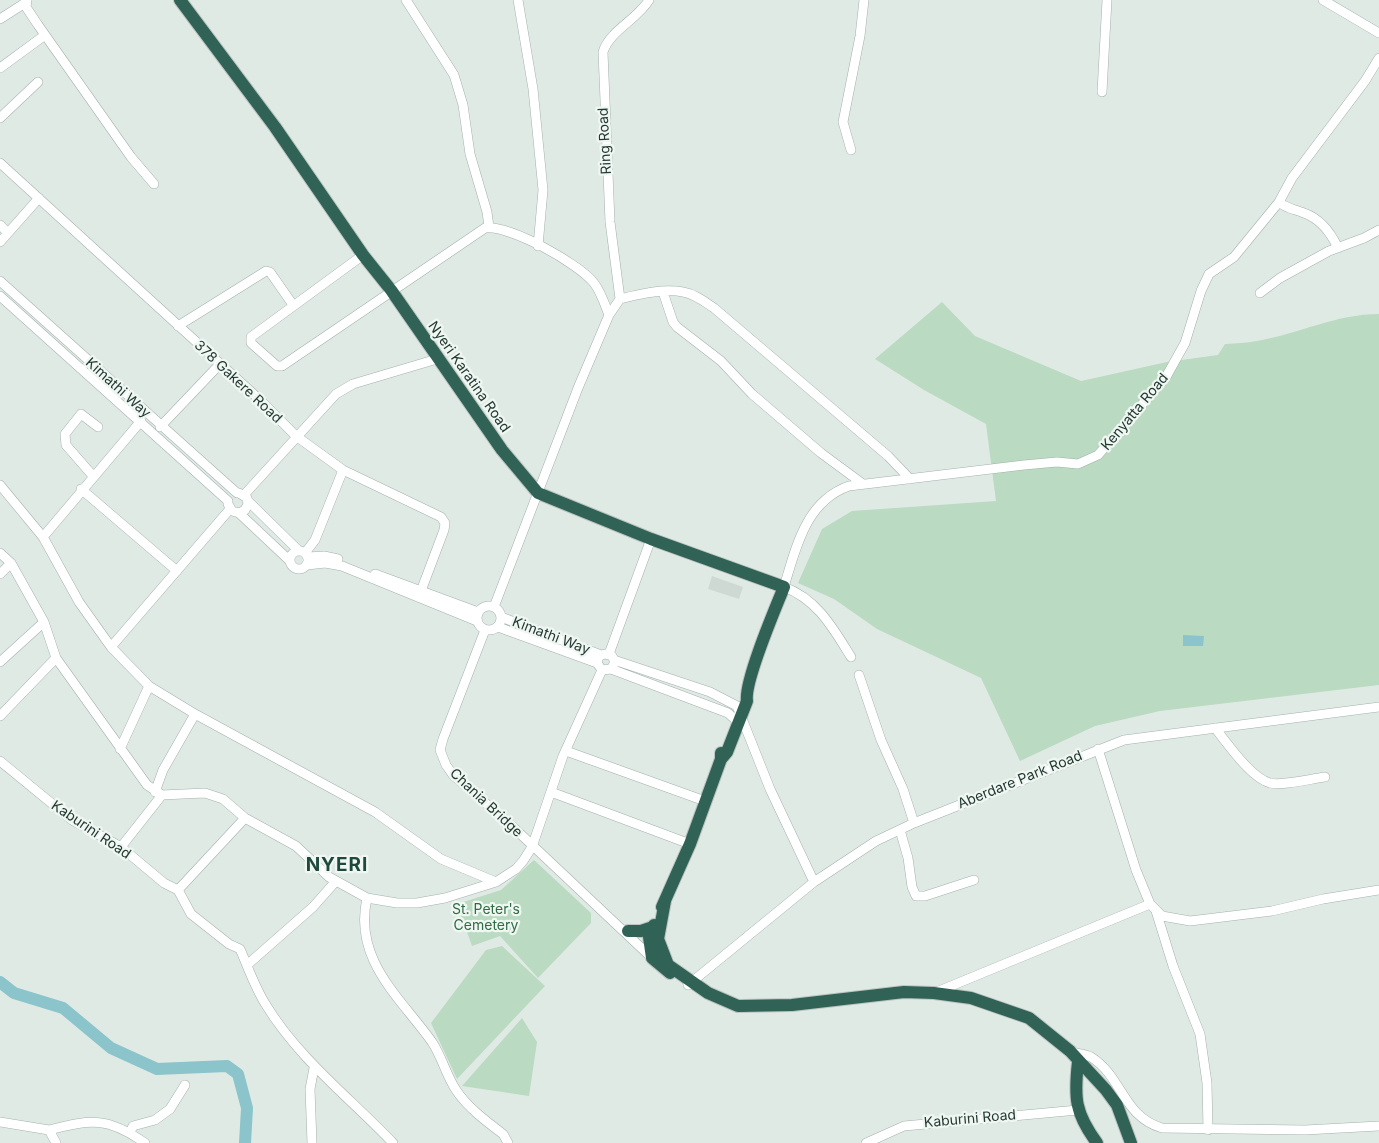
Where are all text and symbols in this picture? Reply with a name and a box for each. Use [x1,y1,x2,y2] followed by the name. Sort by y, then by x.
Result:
[595,107,615,175] street label: Ring Road
[424,318,514,436] street label: Nyeri Karatina Road
[191,337,285,427] street label: 378 Gakere Road
[82,354,154,422] street label: Kimathi Way
[1098,370,1172,454] street label: Kenyatta Road
[510,613,592,659] street label: Kimathi Way
[955,747,1085,813] street label: Aberdare Park Road
[446,765,526,841] street label: Chania Bridge
[48,797,134,863] street label: Kaburini Road
[305,854,369,876] district label: NYERI
[452,902,520,934] park label: St. Peter's Cemetery
[923,1107,1017,1131] street label: Kaburini Road

